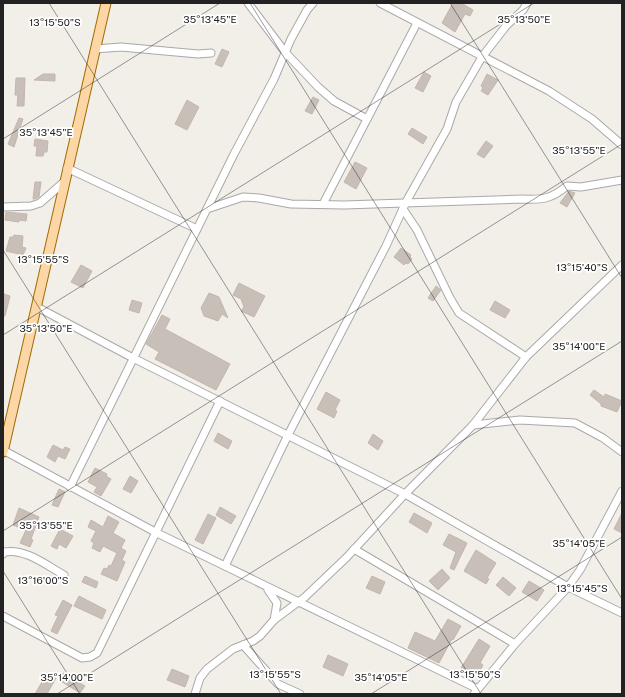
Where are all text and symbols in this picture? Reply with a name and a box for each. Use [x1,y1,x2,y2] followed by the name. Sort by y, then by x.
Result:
[183,13,237,25] text: 35°13'45"E
[497,13,551,25] text: 35°13'50"E
[29,16,81,28] text: 13°15'50"S
[19,126,73,138] text: 35°13'45"E
[552,144,606,156] text: 35°13'55"E
[17,253,69,265] text: 13°15'55"S
[556,261,608,273] text: 13°15'40"S
[19,322,73,334] text: 35°13'50"E
[553,340,605,352] text: 35°14'00"E
[19,519,73,531] text: 35°13'55"E
[552,537,606,549] text: 35°14'05"E
[18,574,69,586] text: 13°16'00"S
[556,582,608,594] text: 13°15'45"S
[249,668,301,680] text: 13°15'55"S
[449,668,501,680] text: 13°15'50"S
[41,671,93,683] text: 35°14'00"E
[354,671,408,683] text: 35°14'05"E

